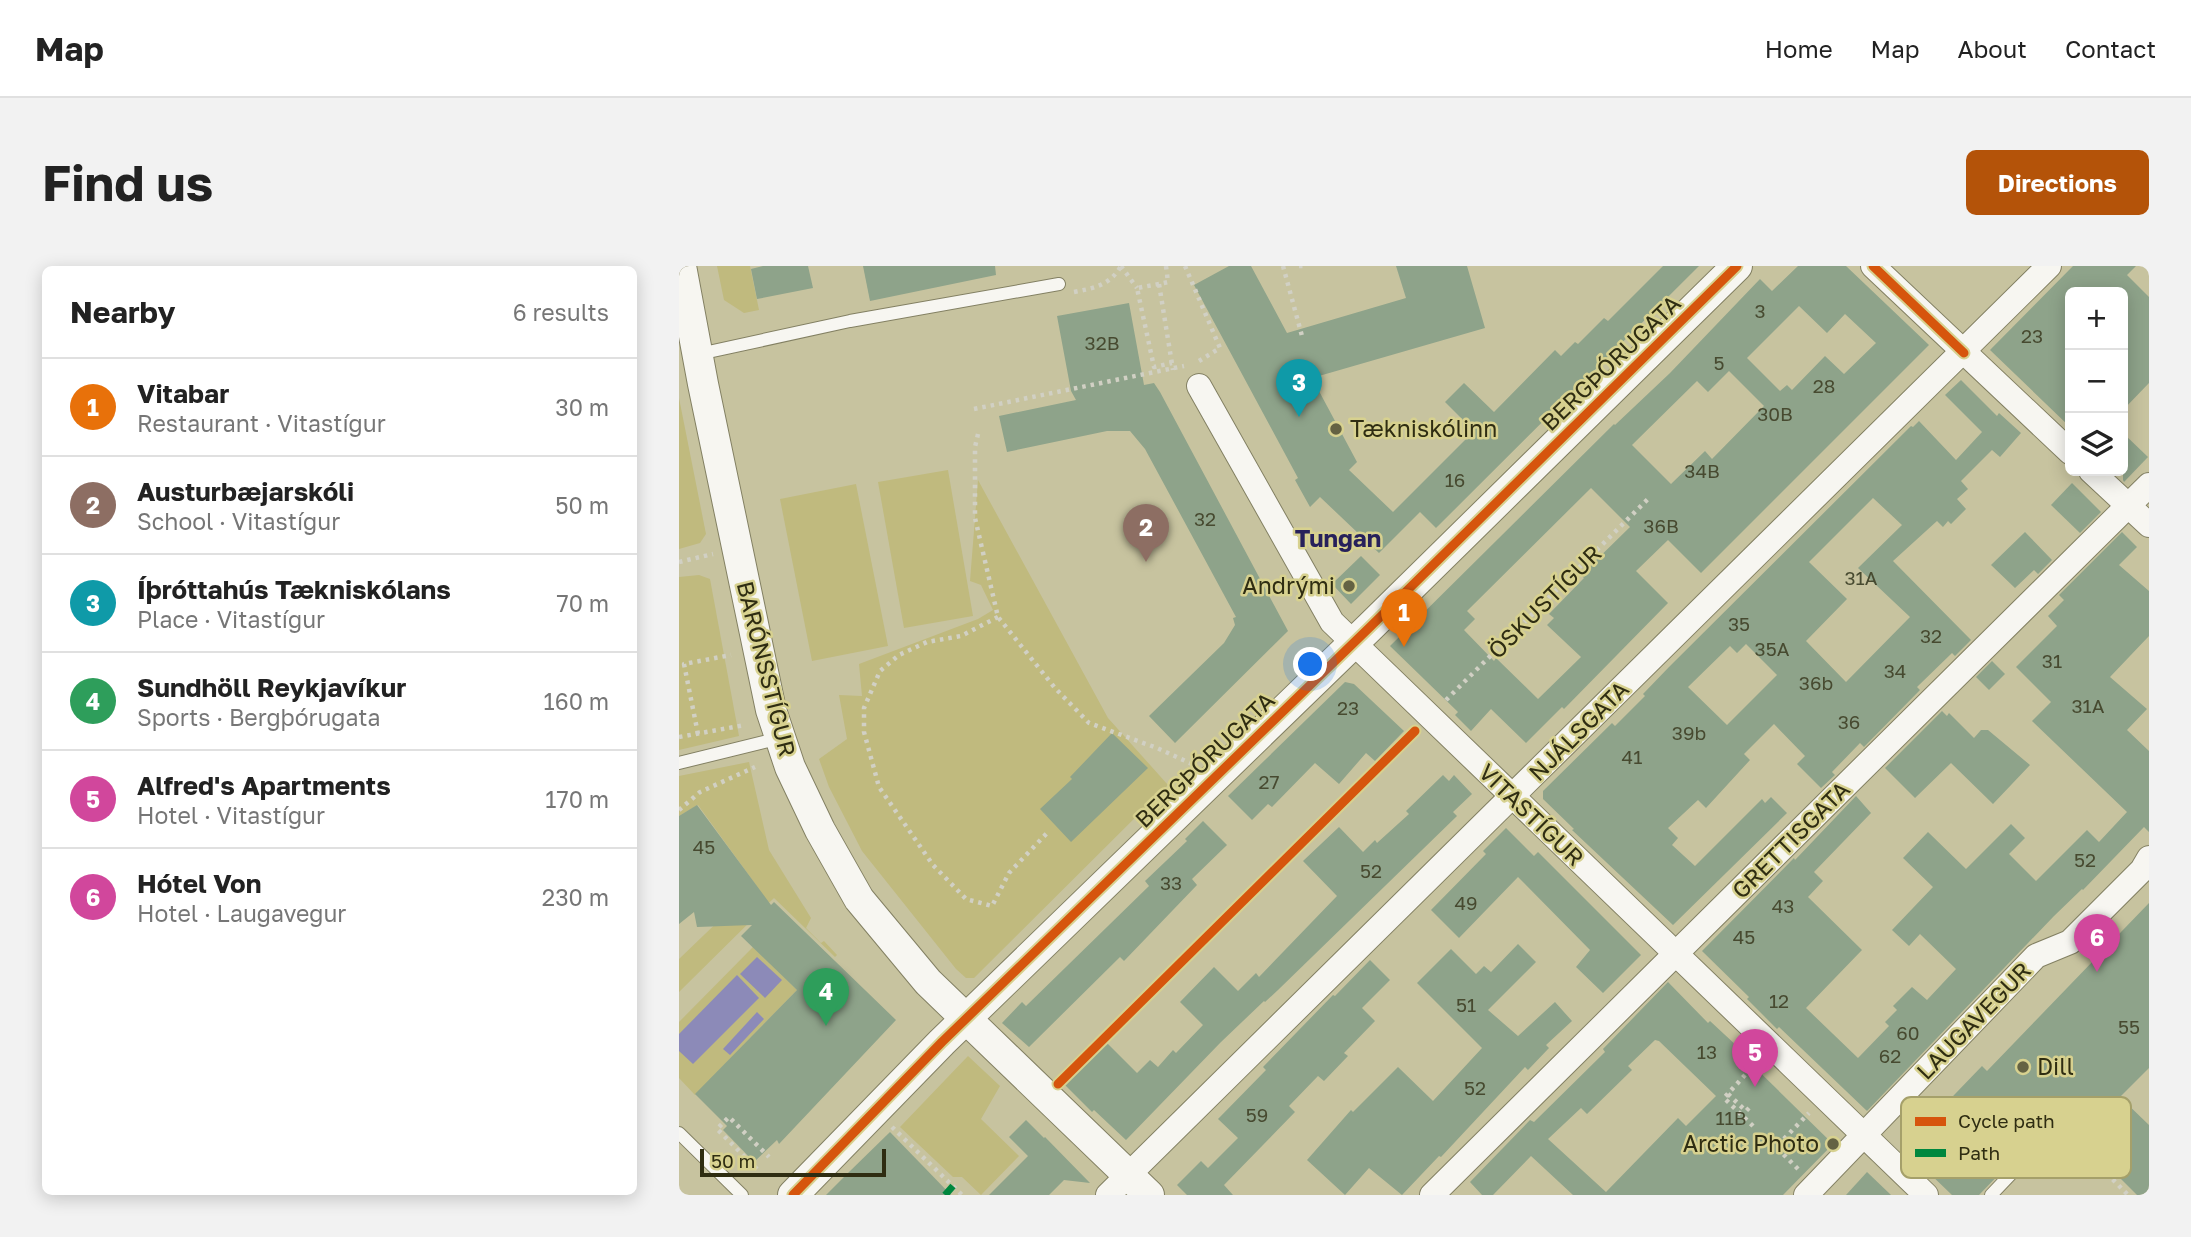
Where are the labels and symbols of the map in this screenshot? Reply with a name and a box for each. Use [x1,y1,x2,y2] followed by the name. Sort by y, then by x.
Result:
[1535,289,1686,436] street label: BERGÞÓRUGATA
[1754,299,1766,322] house number: 3
[2021,324,2043,347] house number: 23
[1085,331,1119,354] house number: 32B
[1713,351,1725,374] house number: 5
[1276,359,1322,417] pin: 3
[1813,374,1835,397] house number: 28
[1757,402,1793,425] house number: 30B
[1350,414,1497,442] place label: Tækniskólinn
[1328,421,1344,437] marker: Tækniskólinn
[1684,459,1720,482] house number: 34B
[1445,468,1465,491] house number: 16
[1123,504,1169,562] pin: 2
[1194,507,1216,530] house number: 32
[1643,514,1679,537] house number: 36B
[1295,523,1381,552] district label: Tungan
[1482,539,1607,664] street label: ÖSKUSTÍGUR
[1844,566,1878,589] house number: 31A
[1242,571,1335,599] place label: Andrými
[732,578,802,759] street label: BARÓNSSTÍGUR
[1341,578,1357,594] marker: Andrými
[1381,589,1427,647] pin: 1
[1728,612,1750,635] house number: 35
[1920,624,1942,647] house number: 32
[1755,637,1790,660] house number: 35A
[1293,647,1327,681] your location
[2042,649,2062,672] house number: 31
[1884,659,1906,682] house number: 34
[1799,671,1833,694] house number: 36b
[1523,675,1634,786] street label: NJÁLSGATA
[1129,686,1280,833] street label: BERGÞÓRUGATA
[2071,694,2105,717] house number: 31A
[1337,696,1359,719] house number: 23
[1838,710,1860,733] house number: 36
[1672,721,1706,744] house number: 39b
[1622,745,1642,768] house number: 41
[1473,757,1590,871] street label: VITASTÍGUR
[1258,770,1280,793] house number: 27
[1726,775,1855,904] street label: GRETTISGATA
[693,835,715,858] house number: 45
[2074,848,2096,871] house number: 52
[1360,859,1382,882] house number: 52
[1160,871,1182,894] house number: 33
[1454,891,1478,914] house number: 49
[1772,894,1794,917] house number: 43
[2074,914,2120,972] pin: 6
[1733,925,1755,948] house number: 45
[1910,956,2036,1085] street label: LAUGAVEGUR
[803,968,849,1026] pin: 4
[1769,989,1789,1012] house number: 12
[1456,993,1476,1016] house number: 51
[2118,1015,2140,1038] house number: 55
[1896,1021,1920,1044] house number: 60
[1732,1029,1778,1087] pin: 5
[1697,1040,1717,1063] house number: 13
[1879,1044,1901,1067] house number: 62
[2037,1052,2074,1080] place label: Dill
[2015,1059,2031,1075] marker: Dill
[1464,1076,1486,1099] house number: 52
[1901,1097,2131,1178] legend
[1246,1103,1268,1126] house number: 59
[1715,1106,1747,1129] house number: 11B
[1958,1109,2055,1132] text: Cycle path
[1683,1129,1819,1157] place label: Arctic Photo
[1825,1136,1841,1152] marker: Arctic Photo
[1958,1141,2000,1164] text: Path
[700,1146,885,1178] scale bar

